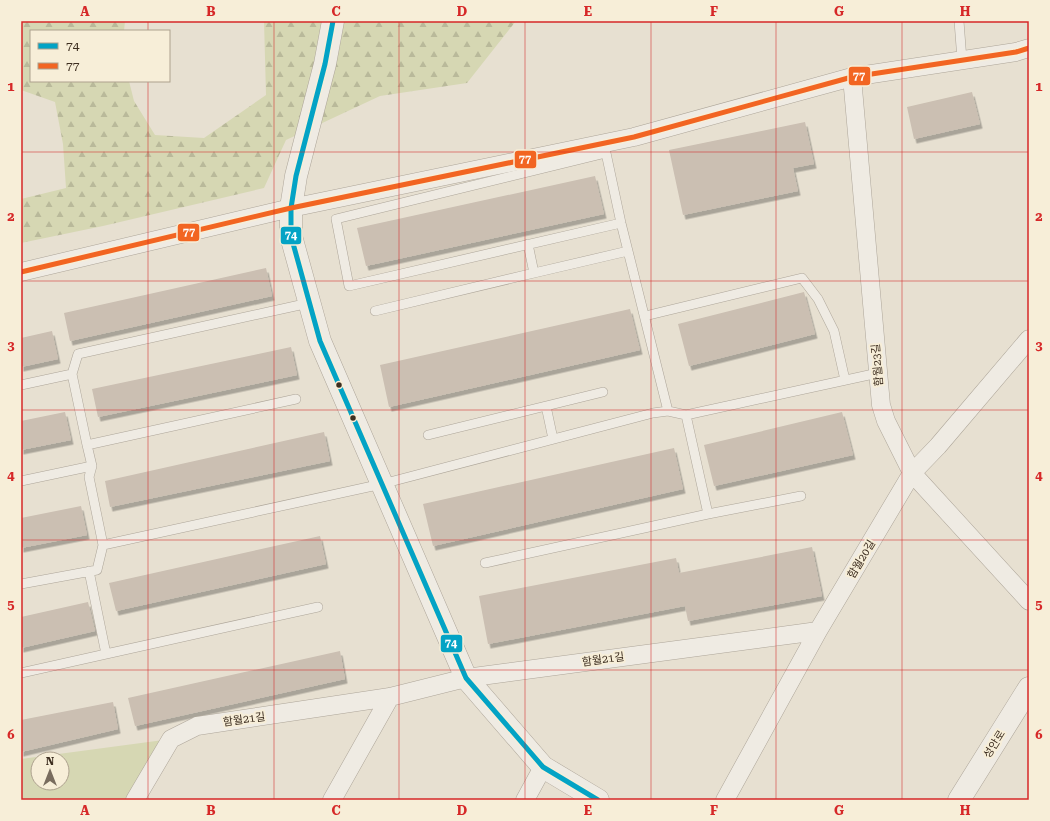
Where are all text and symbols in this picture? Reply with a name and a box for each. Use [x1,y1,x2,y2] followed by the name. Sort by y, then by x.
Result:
[80,4,90,19] text: A
[206,4,216,19] text: B
[331,4,341,19] text: C
[457,4,467,19] text: D
[584,4,592,19] text: E
[710,4,718,19] text: F
[834,4,844,19] text: G
[960,4,971,19] text: H
[30,30,170,82] legend
[66,39,80,53] text: 74
[66,59,80,73] text: 77
[848,66,871,86] line badge: 77
[853,70,865,83] text: 77
[7,79,15,94] text: 1
[1035,79,1043,94] text: 1
[514,150,537,169] line badge: 77
[519,153,531,166] text: 77
[7,209,15,224] text: 2
[1035,209,1043,224] text: 2
[177,223,200,242] line badge: 77
[183,226,195,239] text: 77
[280,226,302,245] line badge: 74
[285,229,298,242] text: 74
[7,338,15,353] text: 3
[1035,338,1043,353] text: 3
[869,343,886,387] street label: 함월23길
[334,380,344,390] unlabelled marker
[348,413,358,423] unlabelled marker
[7,468,15,483] text: 4
[1035,468,1043,483] text: 4
[845,538,878,581] street label: 함월20길
[7,597,15,612] text: 5
[1035,597,1043,612] text: 5
[440,634,463,653] line badge: 74
[445,637,458,650] text: 74
[581,650,625,669] street label: 함월21길
[222,710,266,729] street label: 함월21길
[7,727,15,742] text: 6
[1035,727,1043,742] text: 6
[981,728,1008,761] street label: 성안로
[30,751,70,791] north arrow
[46,755,55,768] text: N
[80,803,90,818] text: A
[206,803,216,818] text: B
[331,803,341,818] text: C
[457,803,467,818] text: D
[584,803,592,818] text: E
[710,803,718,818] text: F
[834,803,844,818] text: G
[960,803,971,818] text: H

